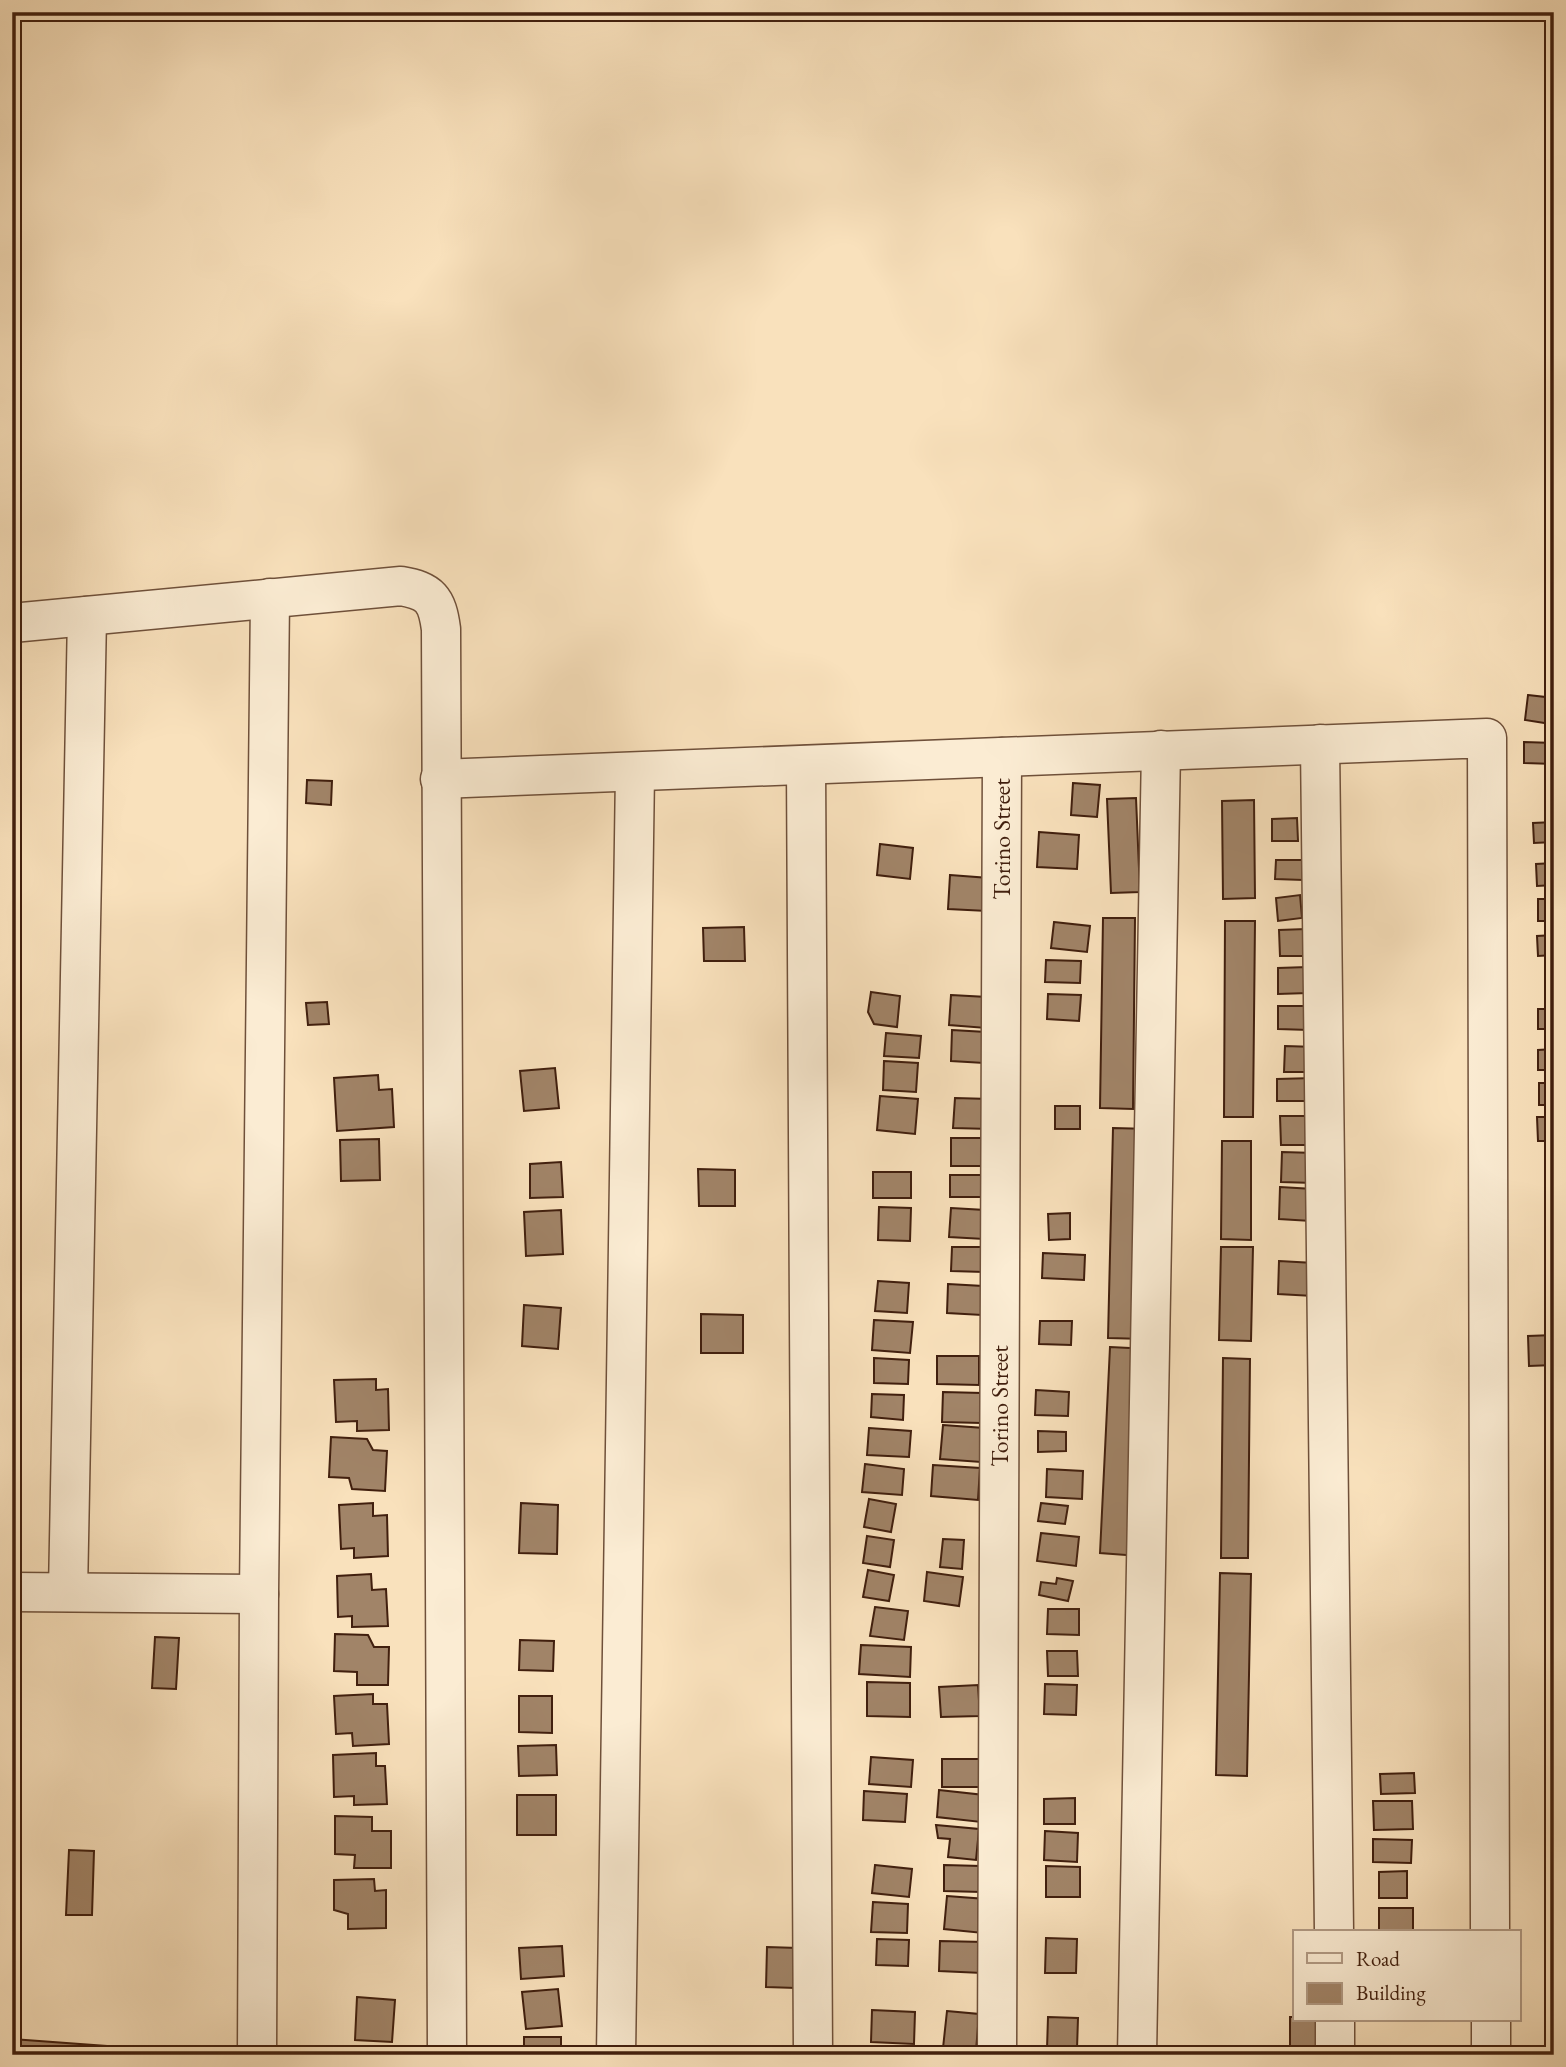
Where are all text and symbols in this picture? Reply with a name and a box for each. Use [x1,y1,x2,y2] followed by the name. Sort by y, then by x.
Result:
[986,778,1017,900] street label: Torino Street
[984,1345,1015,1467] street label: Torino Street
[1293,1930,1520,2022] legend
[1356,1945,1400,1972] text: Road
[1356,1979,1426,2006] text: Building

